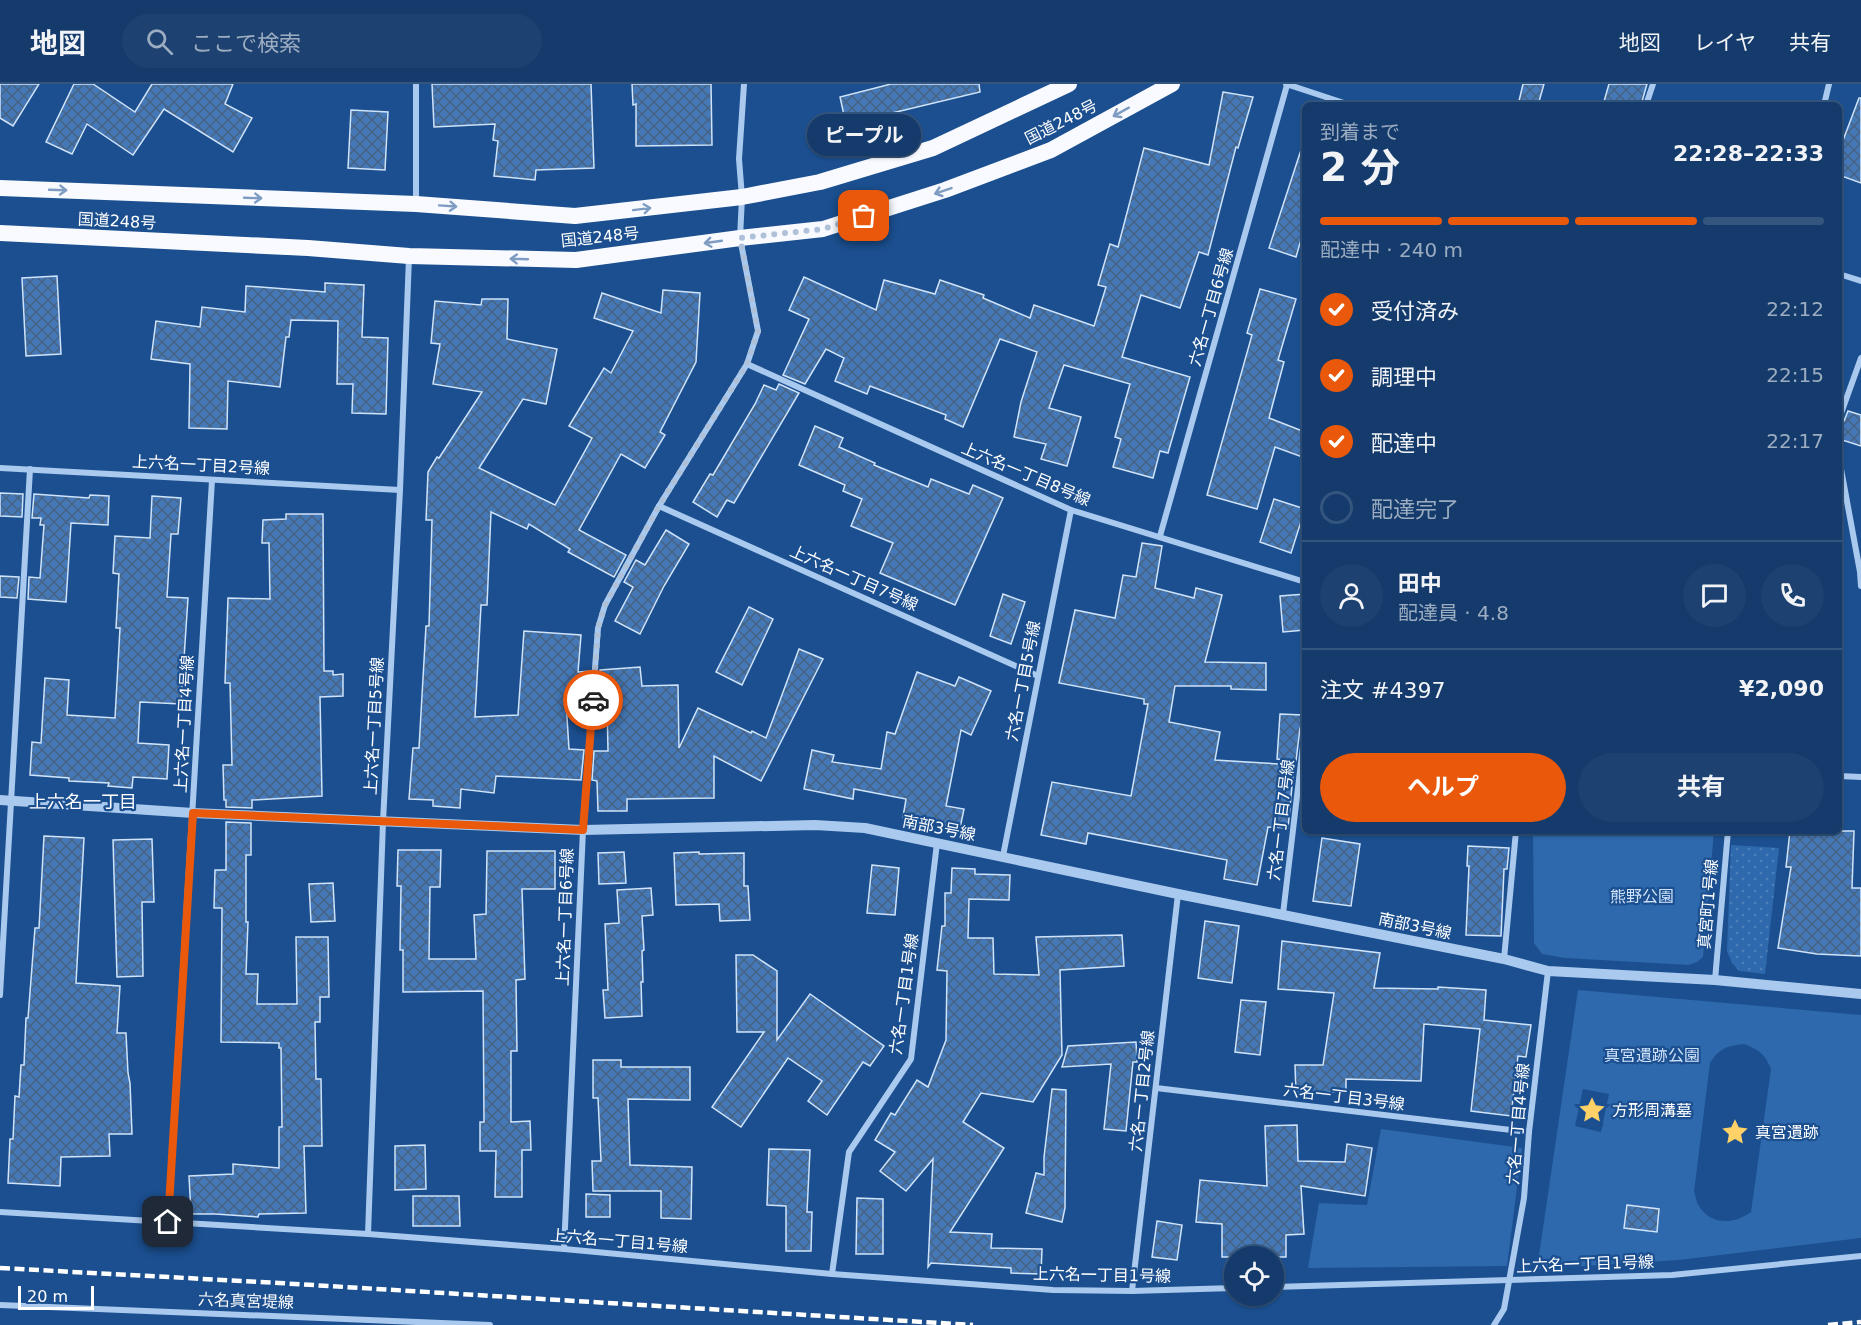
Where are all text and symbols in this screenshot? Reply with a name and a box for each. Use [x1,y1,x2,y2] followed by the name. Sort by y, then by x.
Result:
[122,14,542,68] search box
[143,25,176,58] icon: search
[30,27,86,60] text: 地図
[191,31,301,56] text: ここで検索
[1619,31,1661,55] text: 地図
[1694,31,1756,55] text: レイヤ
[1789,31,1831,55] text: 共有
[1022,96,1100,148] street label: 国道248号
[1112,107,1130,118] one-way arrow
[807,114,921,156] callout: ピープル
[1320,120,1400,144] text: 到着まで
[825,123,903,147] text: ピープル
[1673,141,1824,166] text: 22:28–22:33
[1320,145,1400,190] text: 2 分
[48,185,68,196] one-way arrow
[934,186,953,197] one-way arrow
[838,190,889,241] pin
[243,192,263,203] one-way arrow
[847,199,880,232] icon: bag
[438,201,458,212] one-way arrow
[632,203,652,214] one-way arrow
[77,209,157,233] street label: 国道248号
[560,223,640,251] street label: 国道248号
[703,236,723,247] one-way arrow
[1320,238,1463,262] text: 配達中 · 240 m
[1185,246,1237,368] street label: 六名一丁目6号線
[509,253,529,265] one-way arrow
[1320,293,1353,326] icon: check
[1766,297,1824,321] text: 22:12
[1371,299,1459,324] text: 受付済み
[1320,359,1353,392] icon: check
[1766,363,1824,387] text: 22:15
[1371,365,1437,390] text: 調理中
[1320,425,1353,458] icon: check
[1766,429,1824,453] text: 22:17
[1371,431,1437,456] text: 配達中
[959,438,1093,510] street label: 上六名一丁目8号線
[132,452,270,478] street label: 上六名一丁目2号線
[1371,497,1459,522] text: 配達完了
[787,541,921,615] street label: 上六名一丁目7号線
[1320,564,1383,627] button: person
[1683,564,1746,627] button: chat
[1761,564,1824,627] button: phone
[1398,571,1442,596] text: 田中
[1398,601,1509,625] text: 配達員 · 4.8
[1002,619,1044,743] street label: 六名一丁目5号線
[171,655,197,793] street label: 上六名一丁目4号線
[361,657,387,795] street label: 上六名一丁目5号線
[563,670,623,730] courier
[1739,676,1824,701] text: ¥2,090
[1320,678,1445,703] text: 注文 #4397
[577,684,610,717] icon: car
[1320,753,1566,822] button: ヘルプ
[1578,753,1824,822] button: 共有
[1264,758,1298,882] street label: 六名一丁目7号線
[29,791,137,812] district label: 上六名一丁目
[901,812,977,844] street label: 南部3号線
[553,848,577,986] street label: 上六名一丁目6号線
[1695,858,1721,950] street label: 真宮町1号線
[1610,887,1674,906] park label: 熊野公園
[1377,909,1453,943] street label: 南部3号線
[886,932,922,1056] street label: 六名一丁目1号線
[1126,1029,1158,1153] street label: 六名一丁目2号線
[1604,1046,1700,1065] park label: 真宮遺跡公園
[1503,1062,1533,1186] street label: 六名一丁目4号線
[1282,1080,1406,1114] street label: 六名一丁目3号線
[1577,1095,1607,1125] place icon: 方形周溝墓
[1612,1101,1692,1120] place label: 方形周溝墓
[1720,1117,1750,1147] place icon: 真宮遺跡
[1755,1123,1819,1142] place label: 真宮遺跡
[142,1196,193,1247] pin
[151,1205,184,1238] icon: home
[549,1226,689,1256] street label: 上六名一丁目1号線
[1224,1246,1284,1306] map controls
[1224,1246,1284,1306] button: locate
[1516,1252,1654,1276] street label: 上六名一丁目1号線
[1033,1264,1171,1286] street label: 上六名一丁目1号線
[18,1283,94,1310] scale bar
[27,1287,68,1306] text: 20 m
[198,1290,294,1312] street label: 六名真宮堤線

